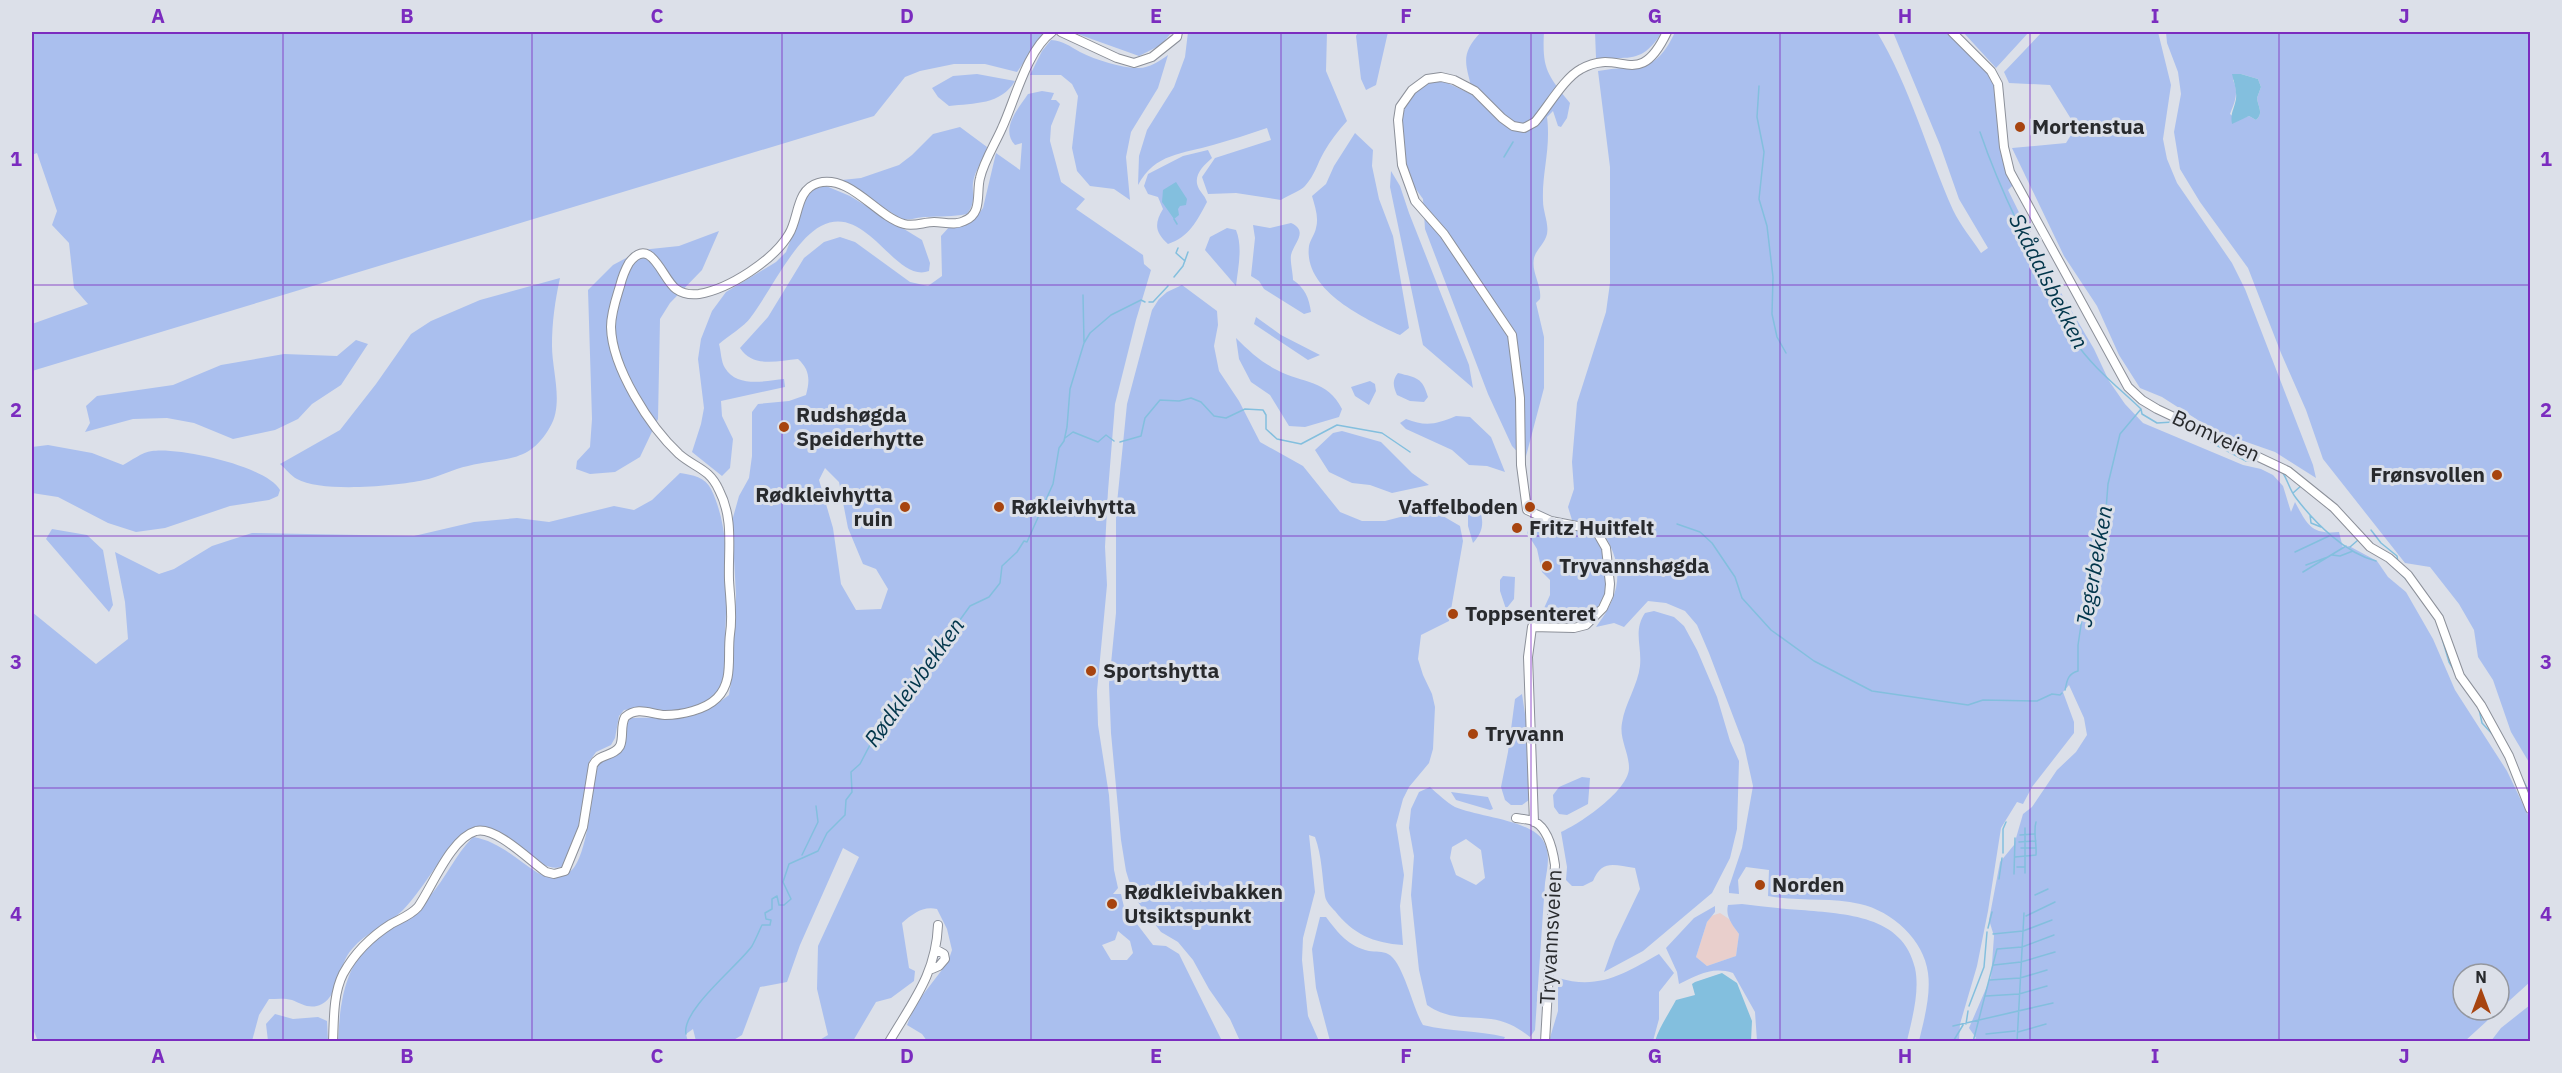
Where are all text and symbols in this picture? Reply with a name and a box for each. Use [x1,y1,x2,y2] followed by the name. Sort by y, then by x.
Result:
[151,2,165,29] text: A
[400,2,414,29] text: B
[650,2,664,29] text: C
[900,2,914,29] text: D
[1150,2,1162,29] text: E
[1400,2,1412,29] text: F
[1648,2,1662,29] text: G
[1898,2,1912,29] text: H
[2151,2,2159,29] text: I
[2398,2,2410,29] text: J
[2032,112,2145,140] place label: Mortenstua
[2013,120,2027,134] marker: Mortenstua
[10,145,22,172] text: 1
[2540,145,2552,172] text: 1
[2003,208,2096,353] water label: Skådalsbekken
[10,396,22,423] text: 2
[2540,396,2552,423] text: 2
[796,400,924,452] place label: Rudshøgda Speiderhytte
[2168,403,2265,468] street label: Bomveien
[777,420,791,434] marker: Rudshøgda Speiderhytte
[2370,460,2485,488] place label: Frønsvollen
[2490,468,2504,482] marker: Frønsvollen
[755,480,893,532] place label: Rødkleivhytta ruin
[1011,492,1136,520] place label: Røkleivhytta
[1398,492,1518,520] place label: Vaffelboden
[898,500,912,514] marker: Rødkleivhytta ruin
[992,500,1006,514] marker: Røkleivhytta
[1523,500,1537,514] marker: Vaffelboden
[2069,503,2118,629] water label: Jegerbekken
[1529,513,1654,541] place label: Fritz Huitfelt
[1510,521,1524,535] marker: Fritz Huitfelt
[1559,551,1710,579] place label: Tryvannshøgda
[1540,559,1554,573] marker: Tryvannshøgda
[1465,599,1596,627] place label: Toppsenteret
[1446,607,1460,621] marker: Toppsenteret
[857,611,970,752] water label: Rødkleivbekken
[10,648,22,675] text: 3
[2540,648,2552,675] text: 3
[1103,656,1219,684] place label: Sportshytta
[1084,664,1098,678] marker: Sportshytta
[1485,719,1564,747] place label: Tryvann
[1466,727,1480,741] marker: Tryvann
[1532,869,1568,1005] street label: Tryvannsveien
[1772,870,1845,898] place label: Norden
[1124,877,1283,929] place label: Rødkleivbakken Utsiktspunkt
[1753,878,1767,892] marker: Norden
[1105,897,1119,911] marker: Rødkleivbakken Utsiktspunkt
[10,900,22,927] text: 4
[2540,900,2552,927] text: 4
[2451,962,2511,1022] north arrow
[2475,967,2487,987] text: N
[151,1042,165,1069] text: A
[400,1042,414,1069] text: B
[650,1042,664,1069] text: C
[900,1042,914,1069] text: D
[1150,1042,1162,1069] text: E
[1400,1042,1412,1069] text: F
[1648,1042,1662,1069] text: G
[1898,1042,1912,1069] text: H
[2151,1042,2159,1069] text: I
[2398,1042,2410,1069] text: J

